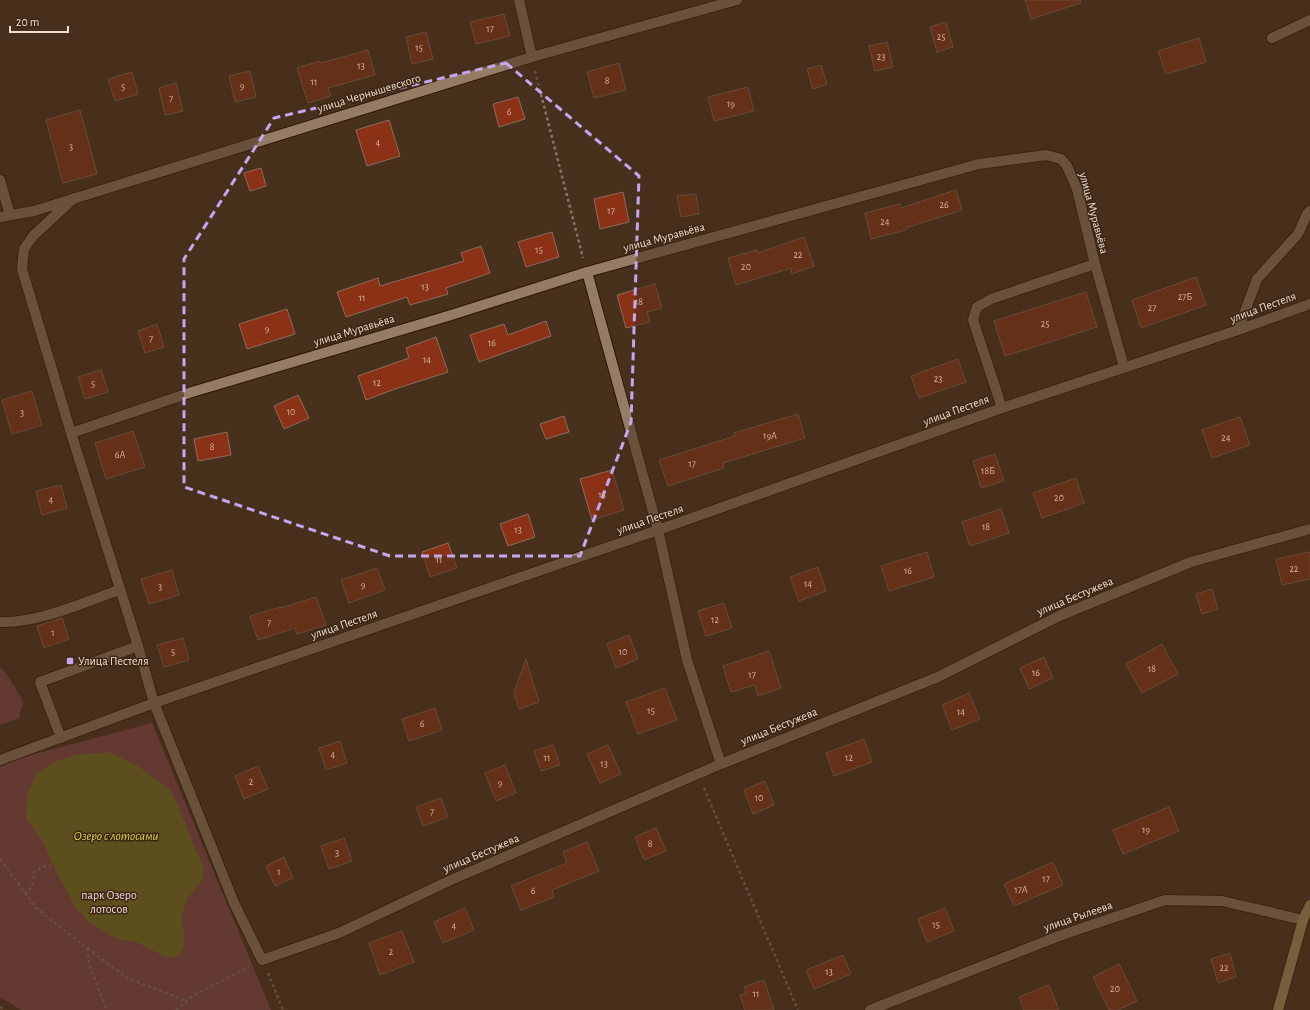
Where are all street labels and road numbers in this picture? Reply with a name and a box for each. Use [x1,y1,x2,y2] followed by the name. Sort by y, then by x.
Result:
[315,71,423,116] street label: улица Чернышевского
[1076,170,1111,256] street label: улица Муравьёва
[621,220,707,255] street label: улица Муравьёва
[1227,289,1298,326] street label: улица Пестеля
[311,312,397,349] street label: улица Муравьёва
[920,392,991,429] street label: улица Пестеля
[614,502,685,537] street label: улица Пестеля
[1034,574,1116,619] street label: улица Бестужева
[308,607,379,642] street label: улица Пестеля
[738,705,820,748] street label: улица Бестужева
[440,831,522,876] street label: улица Бестужева
[1041,898,1115,935] street label: улица Рылеева

